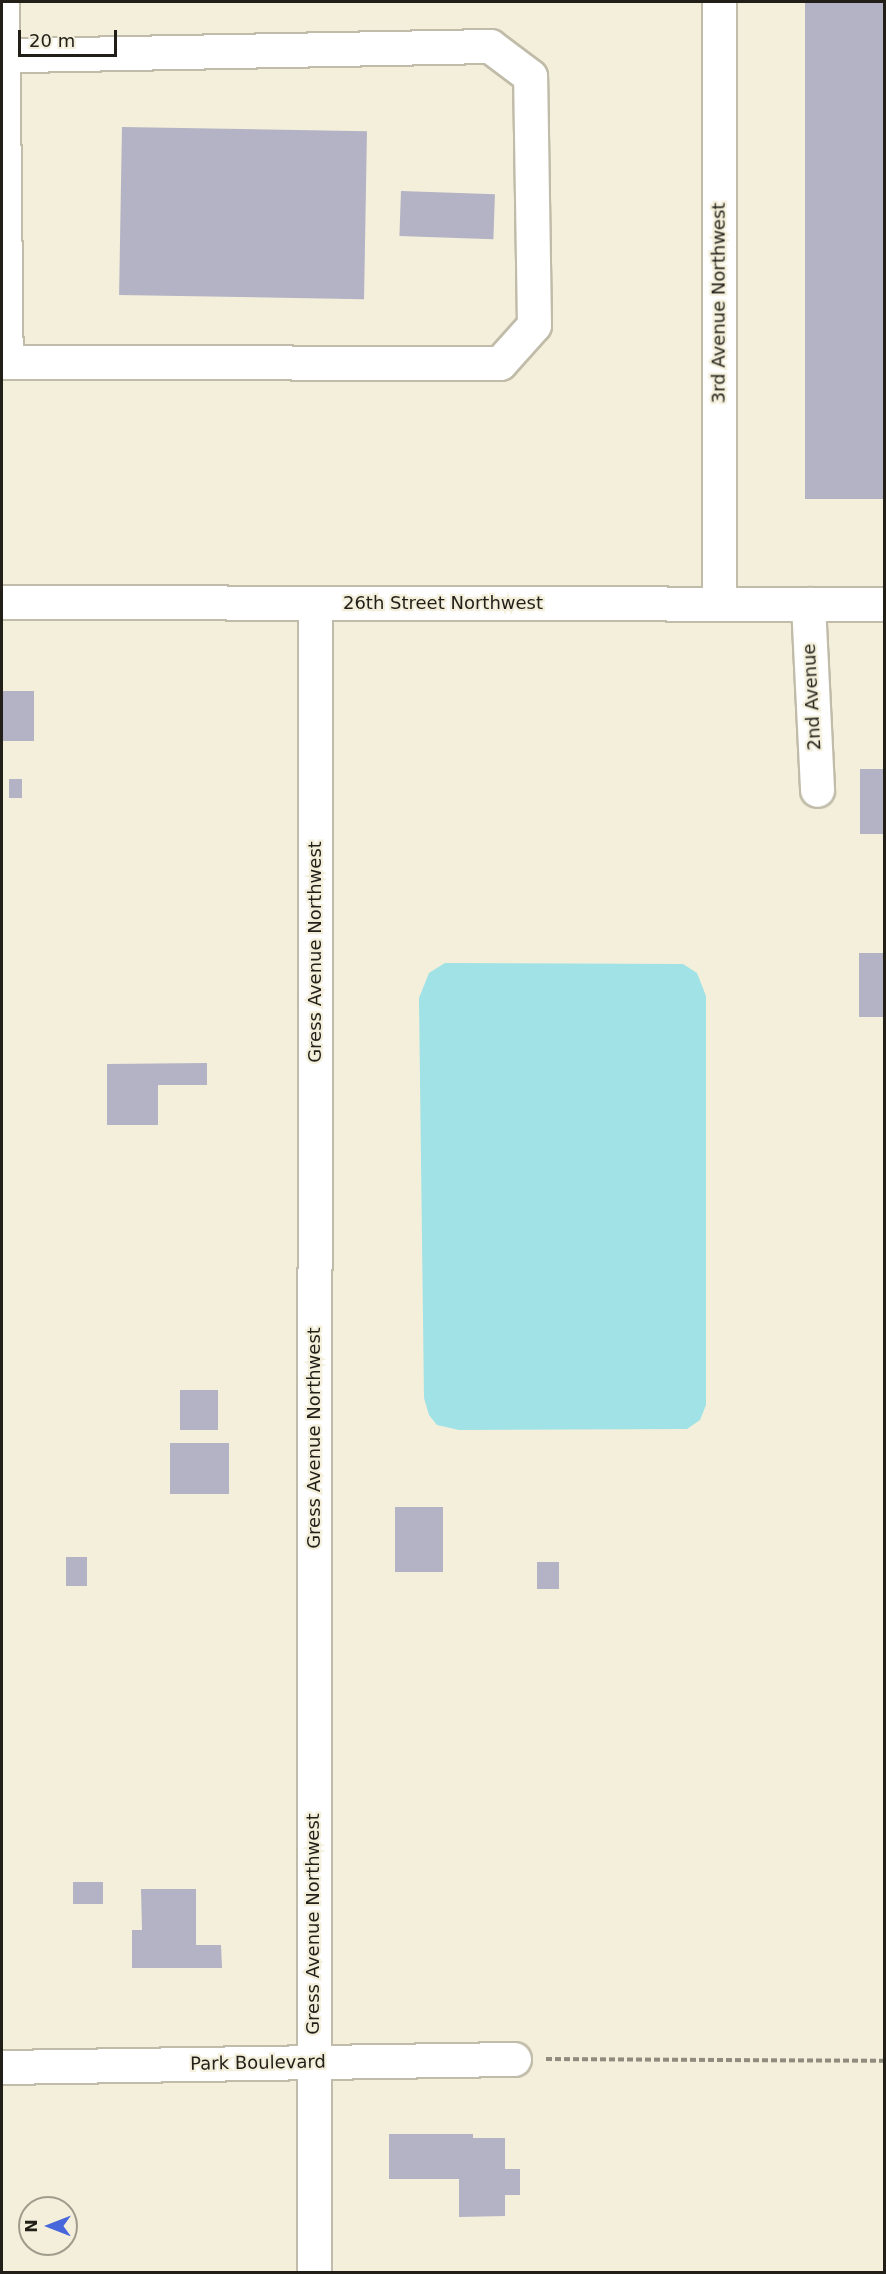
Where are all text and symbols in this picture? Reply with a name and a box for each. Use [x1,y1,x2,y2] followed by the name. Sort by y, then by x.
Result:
[21,18,120,56] scale bar
[29,30,75,51] text: 20 m
[708,203,730,403] street label: 3rd Avenue Northwest
[343,592,543,614] street label: 26th Street Northwest
[798,643,826,751] street label: 2nd Avenue
[304,841,326,1063] street label: Gress Avenue Northwest
[303,1327,325,1549] street label: Gress Avenue Northwest
[302,1813,324,2035] street label: Gress Avenue Northwest
[190,2051,326,2075] street label: Park Boulevard
[18,2196,78,2256] north arrow
[22,2219,41,2233] text: N

